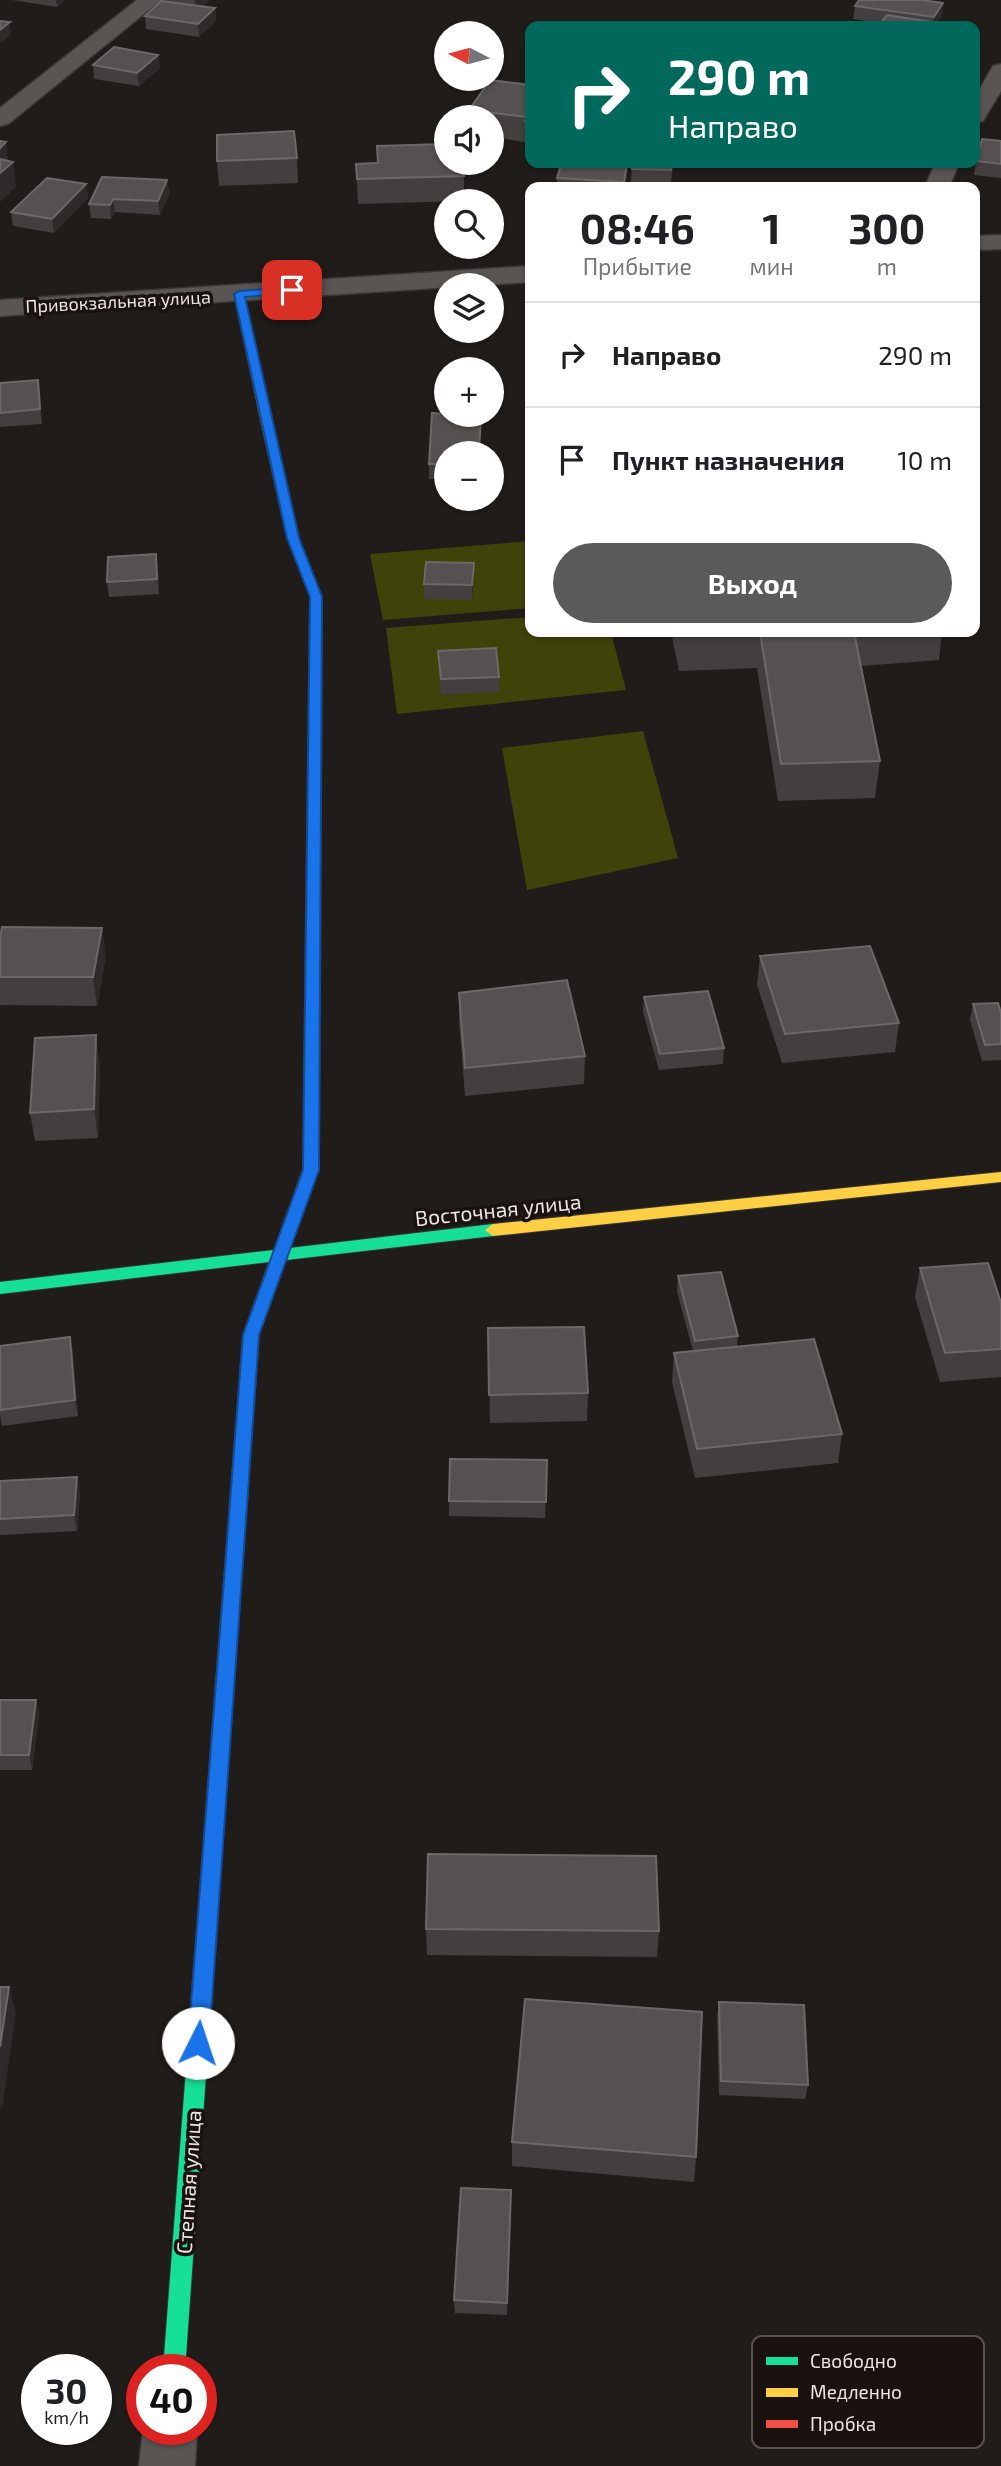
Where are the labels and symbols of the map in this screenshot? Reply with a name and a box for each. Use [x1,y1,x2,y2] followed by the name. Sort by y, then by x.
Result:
[434,21,504,91] north arrow
[262,260,322,320] pin
[25,285,211,317] street label: Привокзальная улица
[414,1188,583,1231] street label: Восточная улица
[161,2006,235,2080] position arrow
[171,2109,206,2255] street label: Степная улица
[752,2336,984,2448] legend
[810,2349,897,2372] text: Свободно
[126,2354,217,2445] speed limit sign: 40
[810,2380,902,2403] text: Медленно
[810,2412,876,2435] text: Пробка

